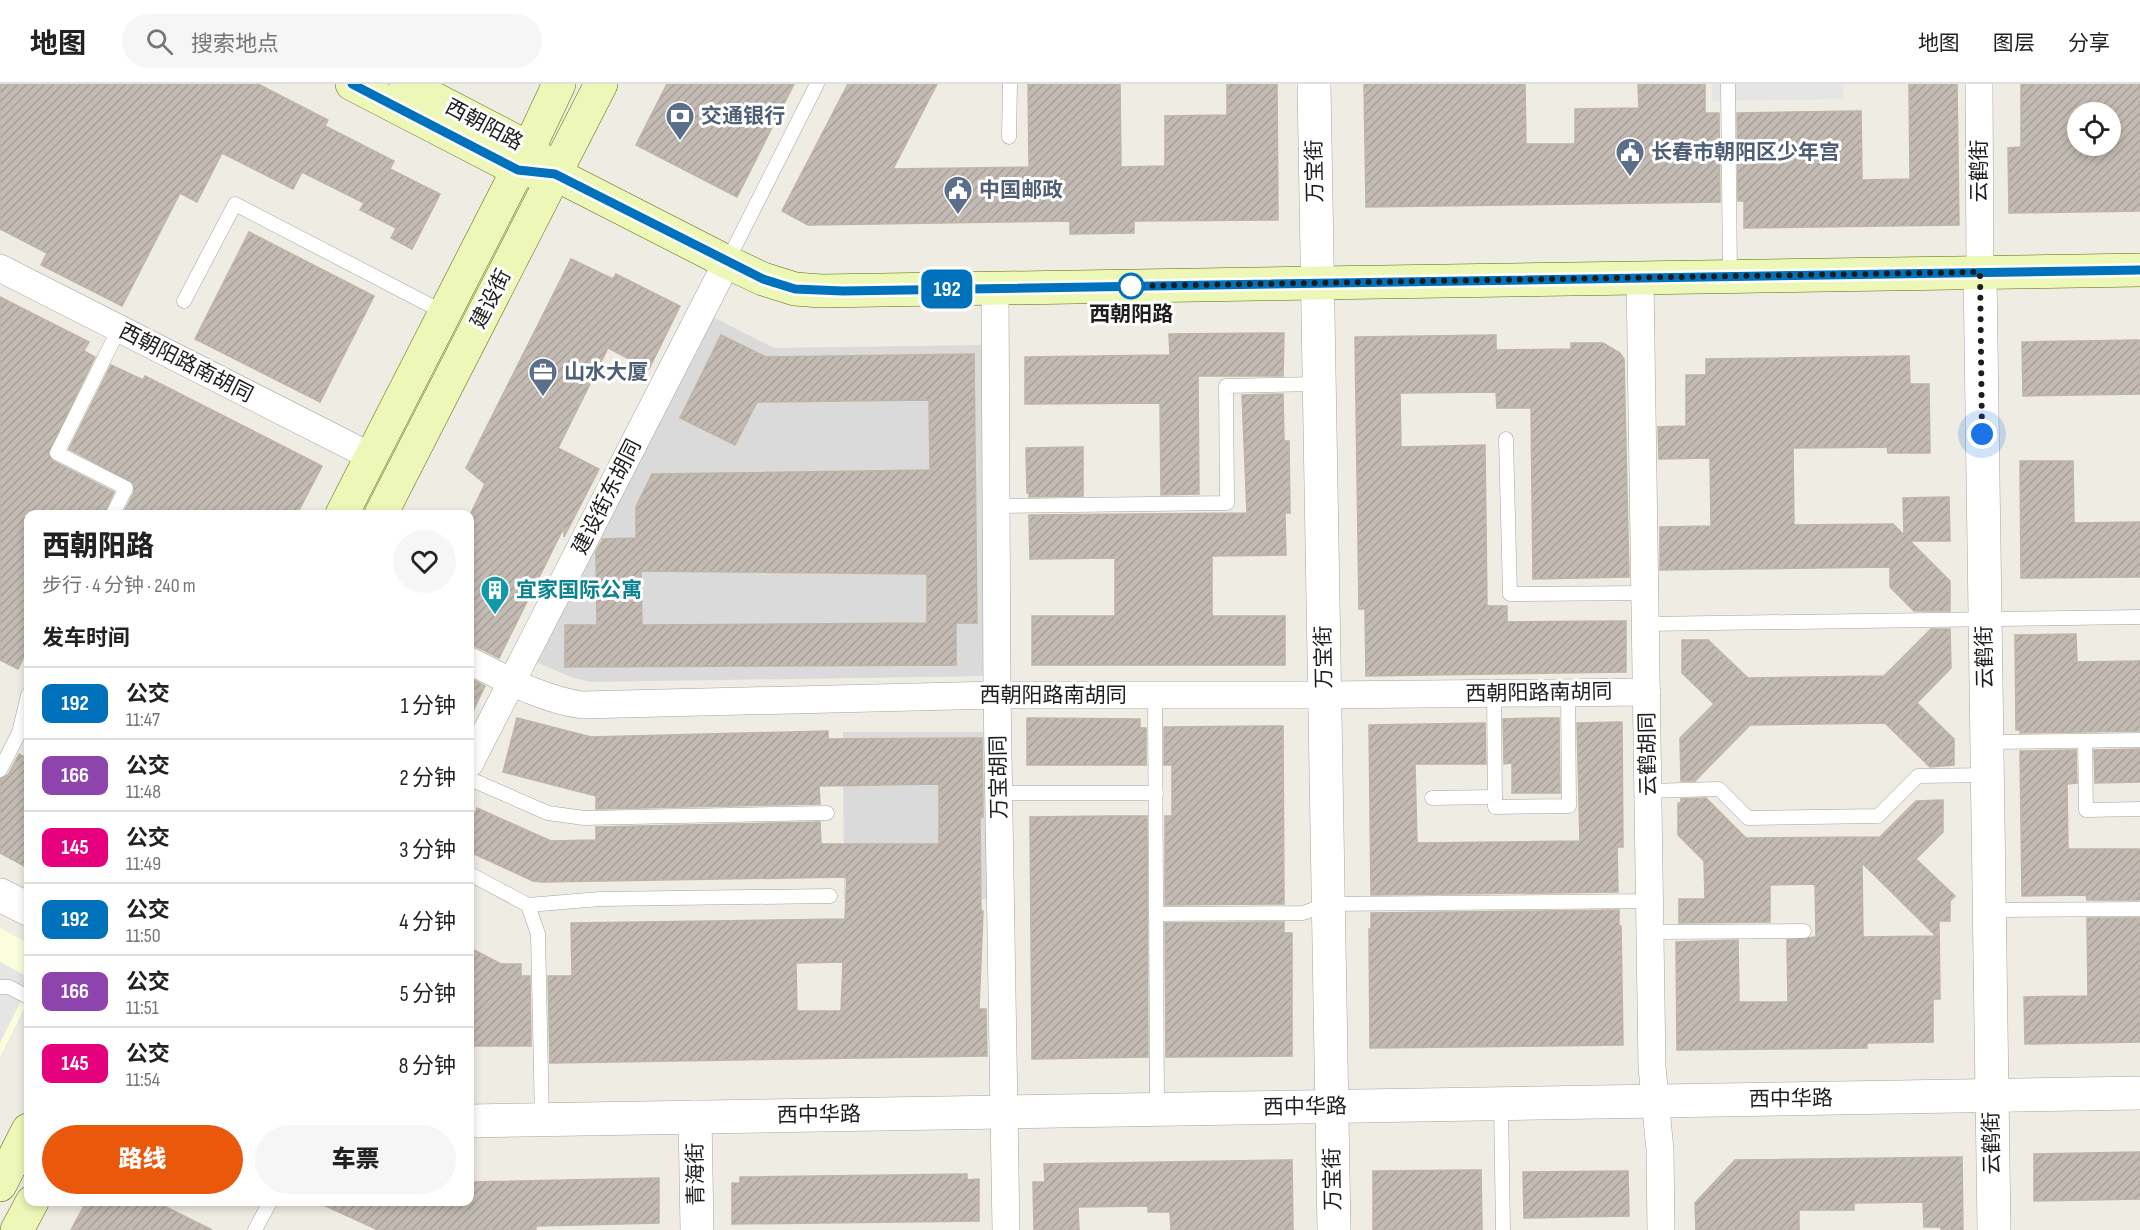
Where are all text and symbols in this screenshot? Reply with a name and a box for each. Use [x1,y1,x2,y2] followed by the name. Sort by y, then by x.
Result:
[122,14,542,68] search box
[143,25,176,58] icon: search
[30,28,86,61] text: 地图
[191,31,279,58] text: 搜索地点
[1918,31,1960,56] text: 地图
[1993,31,2035,56] text: 图层
[2068,31,2110,56] text: 分享
[441,94,527,156] street label: 西朝阳路
[664,100,696,142] bank icon: 交通银行
[2067,102,2121,156] map controls
[2067,102,2121,156] button: locate
[701,104,785,129] place label: 交通银行
[1614,136,1646,178] public building icon: 长春市朝阳区少年宫
[1302,139,1328,203] street label: 万宝街
[1651,140,1840,165] place label: 长春市朝阳区少年宫
[1967,140,1992,203] street label: 云鹤街
[942,174,974,216] public building icon: 中国邮政
[979,178,1063,203] place label: 中国邮政
[466,265,516,333] street label: 建设街
[912,270,982,308] line badge: 192
[1118,273,1144,299] marker: 西朝阳路
[933,277,961,302] text: 192
[1089,302,1173,327] place label: 西朝阳路
[115,318,257,408] street label: 西朝阳路南胡同
[527,356,559,398] office icon: 山水大厦
[564,360,648,385] place label: 山水大厦
[1967,419,1997,449] your location
[567,435,647,559] street label: 建设街东胡同
[42,530,154,563] text: 西朝阳路
[393,530,456,593] button: heart
[42,574,196,598] text: 步行 · 4 分钟 · 240 m
[479,574,511,616] building icon: 宜家国际公寓
[516,578,642,603] place label: 宜家国际公寓
[42,625,130,652] text: 发车时间
[1311,625,1337,689] street label: 万宝街
[1972,625,1998,689] street label: 云鹤街
[1465,679,1613,707] street label: 西朝阳路南胡同
[126,681,170,708] text: 公交
[980,683,1127,708] street label: 西朝阳路南胡同
[61,691,89,716] text: 192
[401,693,456,720] text: 1 分钟
[126,708,160,732] text: 11:47
[1635,712,1661,796] street label: 云鹤胡同
[986,735,1012,819] street label: 万宝胡同
[126,753,170,780] text: 公交
[61,763,89,788] text: 166
[399,765,456,792] text: 2 分钟
[126,780,161,804] text: 11:48
[126,825,170,852] text: 公交
[61,835,89,860] text: 145
[399,837,456,864] text: 3 分钟
[126,852,161,876] text: 11:49
[126,897,170,924] text: 公交
[61,907,89,932] text: 192
[399,909,456,936] text: 4 分钟
[126,924,161,948] text: 11:50
[126,969,170,996] text: 公交
[61,979,89,1004] text: 166
[400,981,456,1008] text: 5 分钟
[126,996,159,1020] text: 11:51
[126,1041,170,1068] text: 公交
[61,1051,89,1076] text: 145
[399,1053,456,1080] text: 8 分钟
[126,1068,160,1092] text: 11:54
[1749,1086,1833,1112] street label: 西中华路
[1263,1094,1347,1120] street label: 西中华路
[777,1102,861,1128] street label: 西中华路
[1979,1111,2005,1175] street label: 云鹤街
[42,1125,243,1194] button: 路线
[255,1125,456,1194] button: 车票
[683,1142,709,1206] street label: 青海街
[1320,1147,1346,1211] street label: 万宝街

